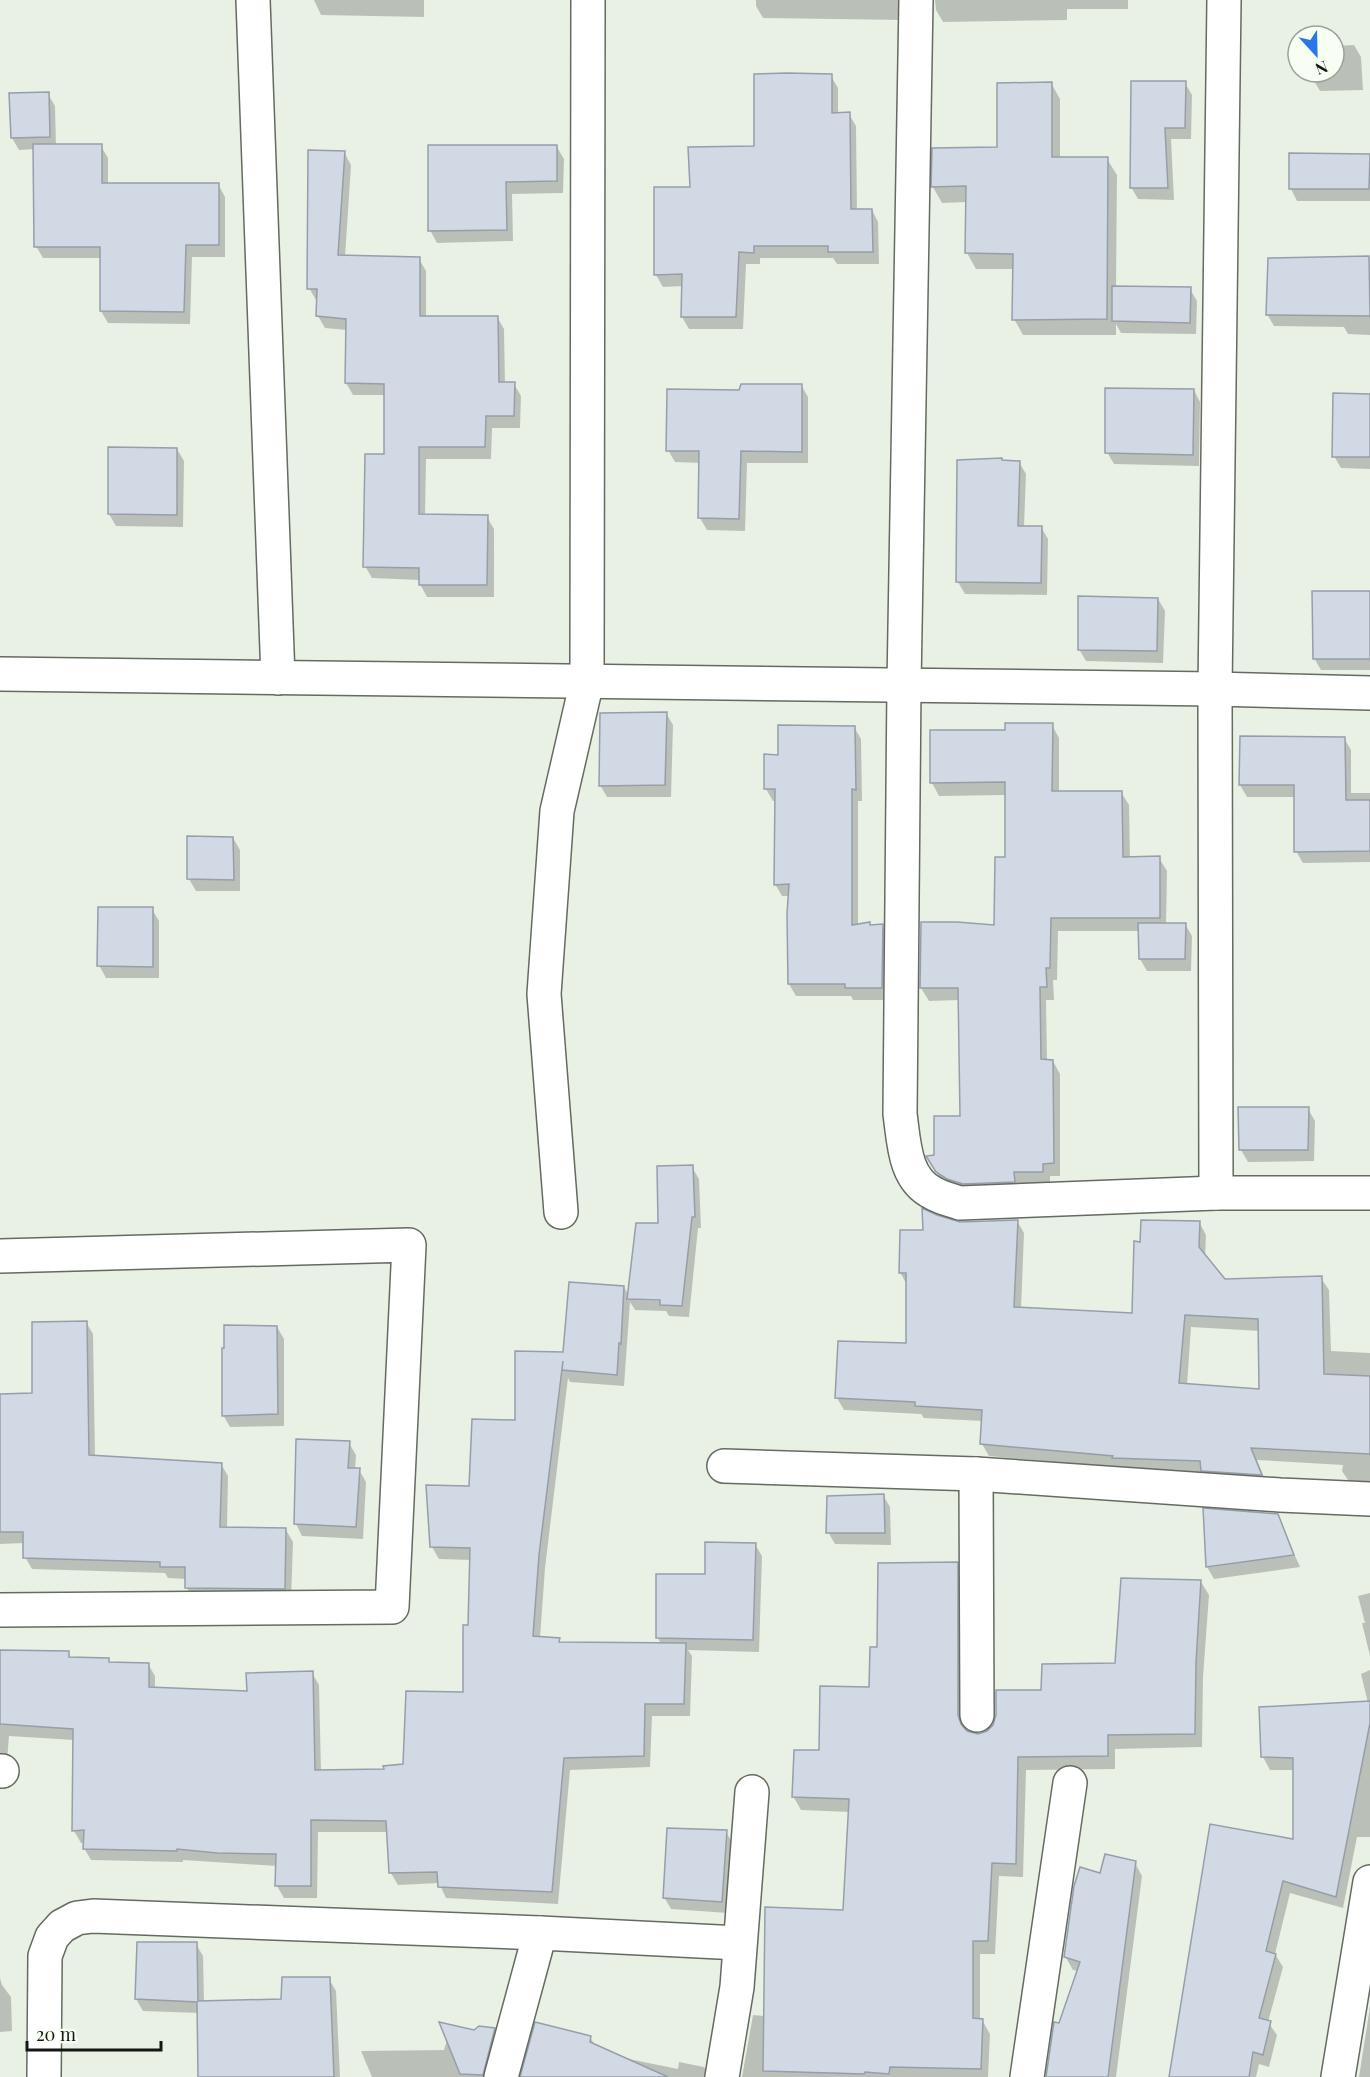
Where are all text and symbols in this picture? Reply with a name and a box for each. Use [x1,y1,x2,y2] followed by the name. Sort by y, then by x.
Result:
[1286,24,1346,84] north arrow
[1312,56,1331,80] text: N
[27,2014,160,2052] scale bar
[36,2022,76,2046] text: 20 m

